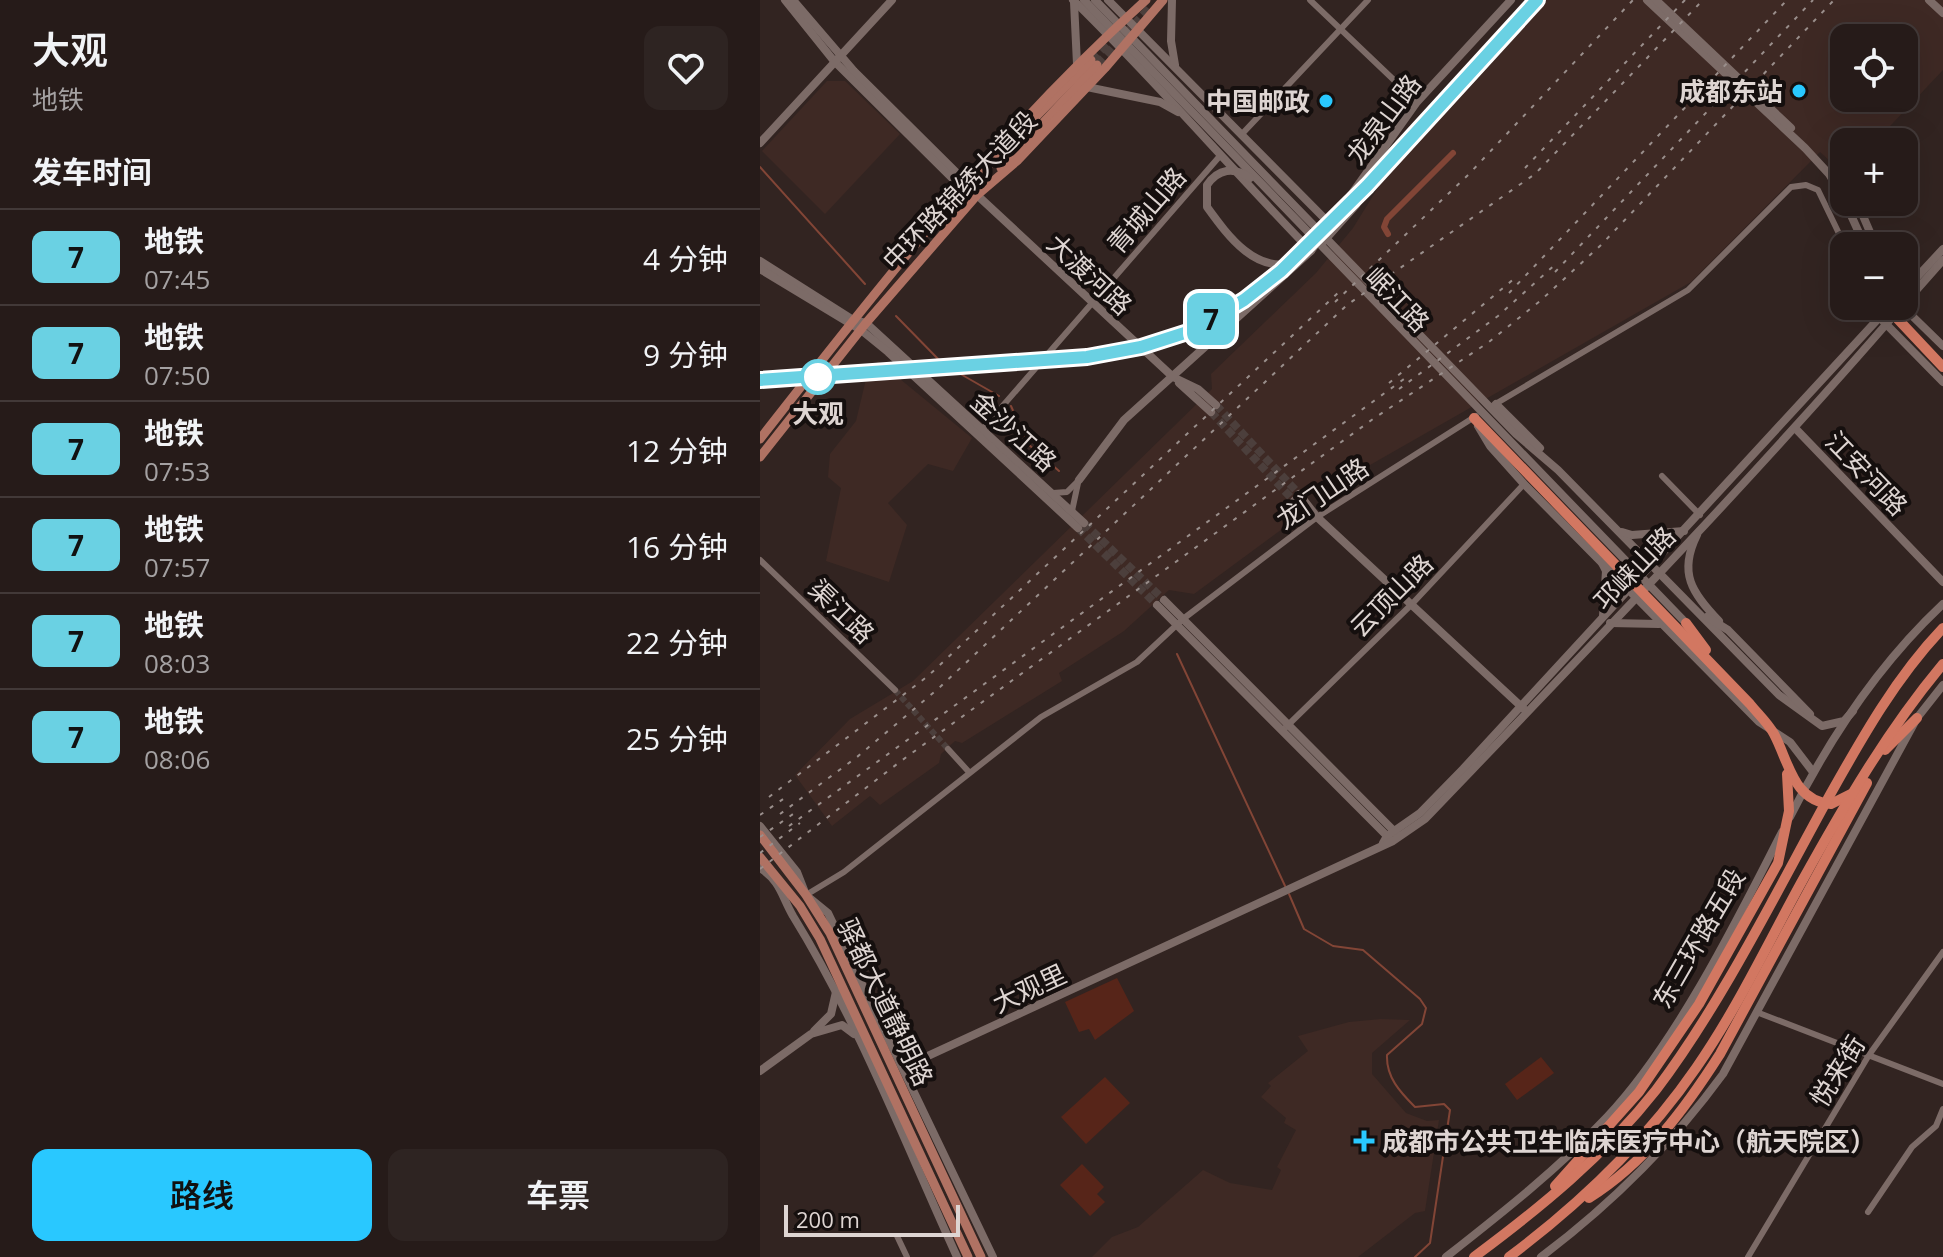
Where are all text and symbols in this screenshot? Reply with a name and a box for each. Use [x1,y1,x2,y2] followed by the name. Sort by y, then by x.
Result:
[32,23,108,75] text: 大观
[1830,24,1918,320] map controls
[1830,24,1918,112] button: locate
[644,26,728,110] button: heart
[1337,67,1429,171] street label: 龙泉山路
[1679,73,1783,109] place label: 成都东站
[32,81,84,117] text: 地铁
[1790,82,1808,100] marker: 成都东站
[1206,83,1310,119] place label: 中国邮政
[1317,92,1335,110] marker: 中国邮政
[874,103,1044,277] street label: 中环路锦绣大道段
[1830,128,1918,216] button: +
[32,151,152,192] text: 发车时间
[1098,159,1194,261] street label: 青城山路
[144,220,204,261] text: 地铁
[1040,225,1140,323] street label: 大渡河路
[1830,232,1918,320] button: −
[68,238,84,276] text: 7
[643,238,728,279] text: 4 分钟
[1358,258,1438,340] street label: 岷江路
[144,261,210,297] text: 07:45
[1185,293,1237,345] line badge: 7
[1203,300,1219,338] text: 7
[144,316,204,357] text: 地铁
[68,334,84,372] text: 7
[643,334,728,375] text: 9 分钟
[144,357,210,393] text: 07:50
[801,360,835,394] marker: 大观
[963,383,1065,479] street label: 金沙江路
[792,395,844,431] place label: 大观
[144,412,204,453] text: 地铁
[1818,423,1916,523] street label: 江安河路
[68,430,84,468] text: 7
[626,430,728,471] text: 12 分钟
[1269,449,1375,537] street label: 龙门山路
[144,453,210,489] text: 07:53
[144,508,204,549] text: 地铁
[1585,518,1683,618] street label: 邛崃山路
[68,526,84,564] text: 7
[626,526,728,567] text: 16 分钟
[1341,545,1441,645] street label: 云顶山路
[144,549,210,585] text: 07:57
[801,571,883,651] street label: 渠江路
[144,604,204,645] text: 地铁
[68,622,84,660] text: 7
[626,622,728,663] text: 22 分钟
[144,645,210,681] text: 08:03
[144,700,204,741] text: 地铁
[68,718,84,756] text: 7
[626,718,728,759] text: 25 分钟
[144,741,210,777] text: 08:06
[1643,861,1753,1015] street label: 东三环路五段
[830,912,942,1092] street label: 驿都大道静明路
[986,955,1072,1021] street label: 大观里
[1801,1028,1873,1114] street label: 悦来街
[1382,1123,1876,1159] place label: 成都市公共卫生临床医疗中心（航天院区）
[1353,1130,1375,1152] marker: 成都市公共卫生临床医疗中心（航天院区）
[32,1149,372,1241] button: 路线
[388,1149,728,1241] button: 车票
[784,1201,960,1237] scale bar
[796,1204,860,1234] text: 200 m

